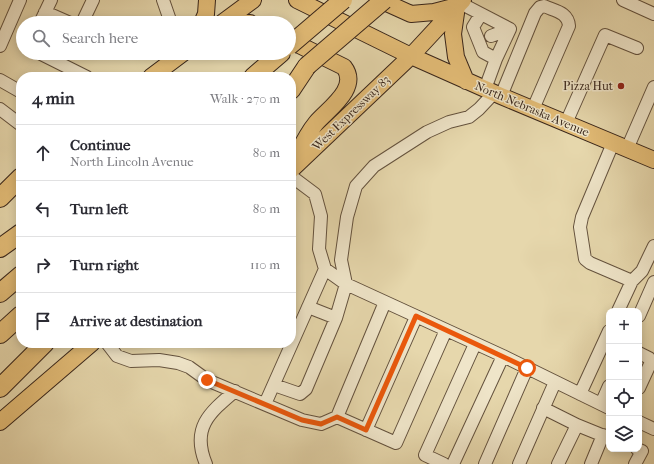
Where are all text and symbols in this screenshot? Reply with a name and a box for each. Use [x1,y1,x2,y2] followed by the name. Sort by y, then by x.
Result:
[16,16,296,60] search box
[30,27,52,49] icon: search
[62,29,138,47] text: Search here
[309,72,393,154] street label: West Expressway 83
[473,79,591,139] street label: North Nebraska Avenue
[563,79,614,93] place label: Pizza Hut
[616,81,626,91] marker: Pizza Hut
[32,88,75,108] text: 4 min
[210,91,280,106] text: Walk · 270 m
[70,136,130,154] text: Continue
[32,142,54,164] icon: ahead
[253,145,280,160] text: 80 m
[70,154,194,169] text: North Lincoln Avenue
[32,198,54,220] icon: left
[70,200,128,218] text: Turn left
[253,201,280,216] text: 80 m
[32,254,54,276] icon: right
[70,256,139,274] text: Turn right
[250,257,280,272] text: 110 m
[606,308,642,452] map controls
[606,308,642,344] button: +
[32,310,54,332] icon: arrive
[70,312,202,330] text: Arrive at destination
[606,344,642,380] button: −
[518,359,536,377] route start
[198,371,216,389] route end
[606,380,642,416] button: locate
[606,416,642,452] button: layers

